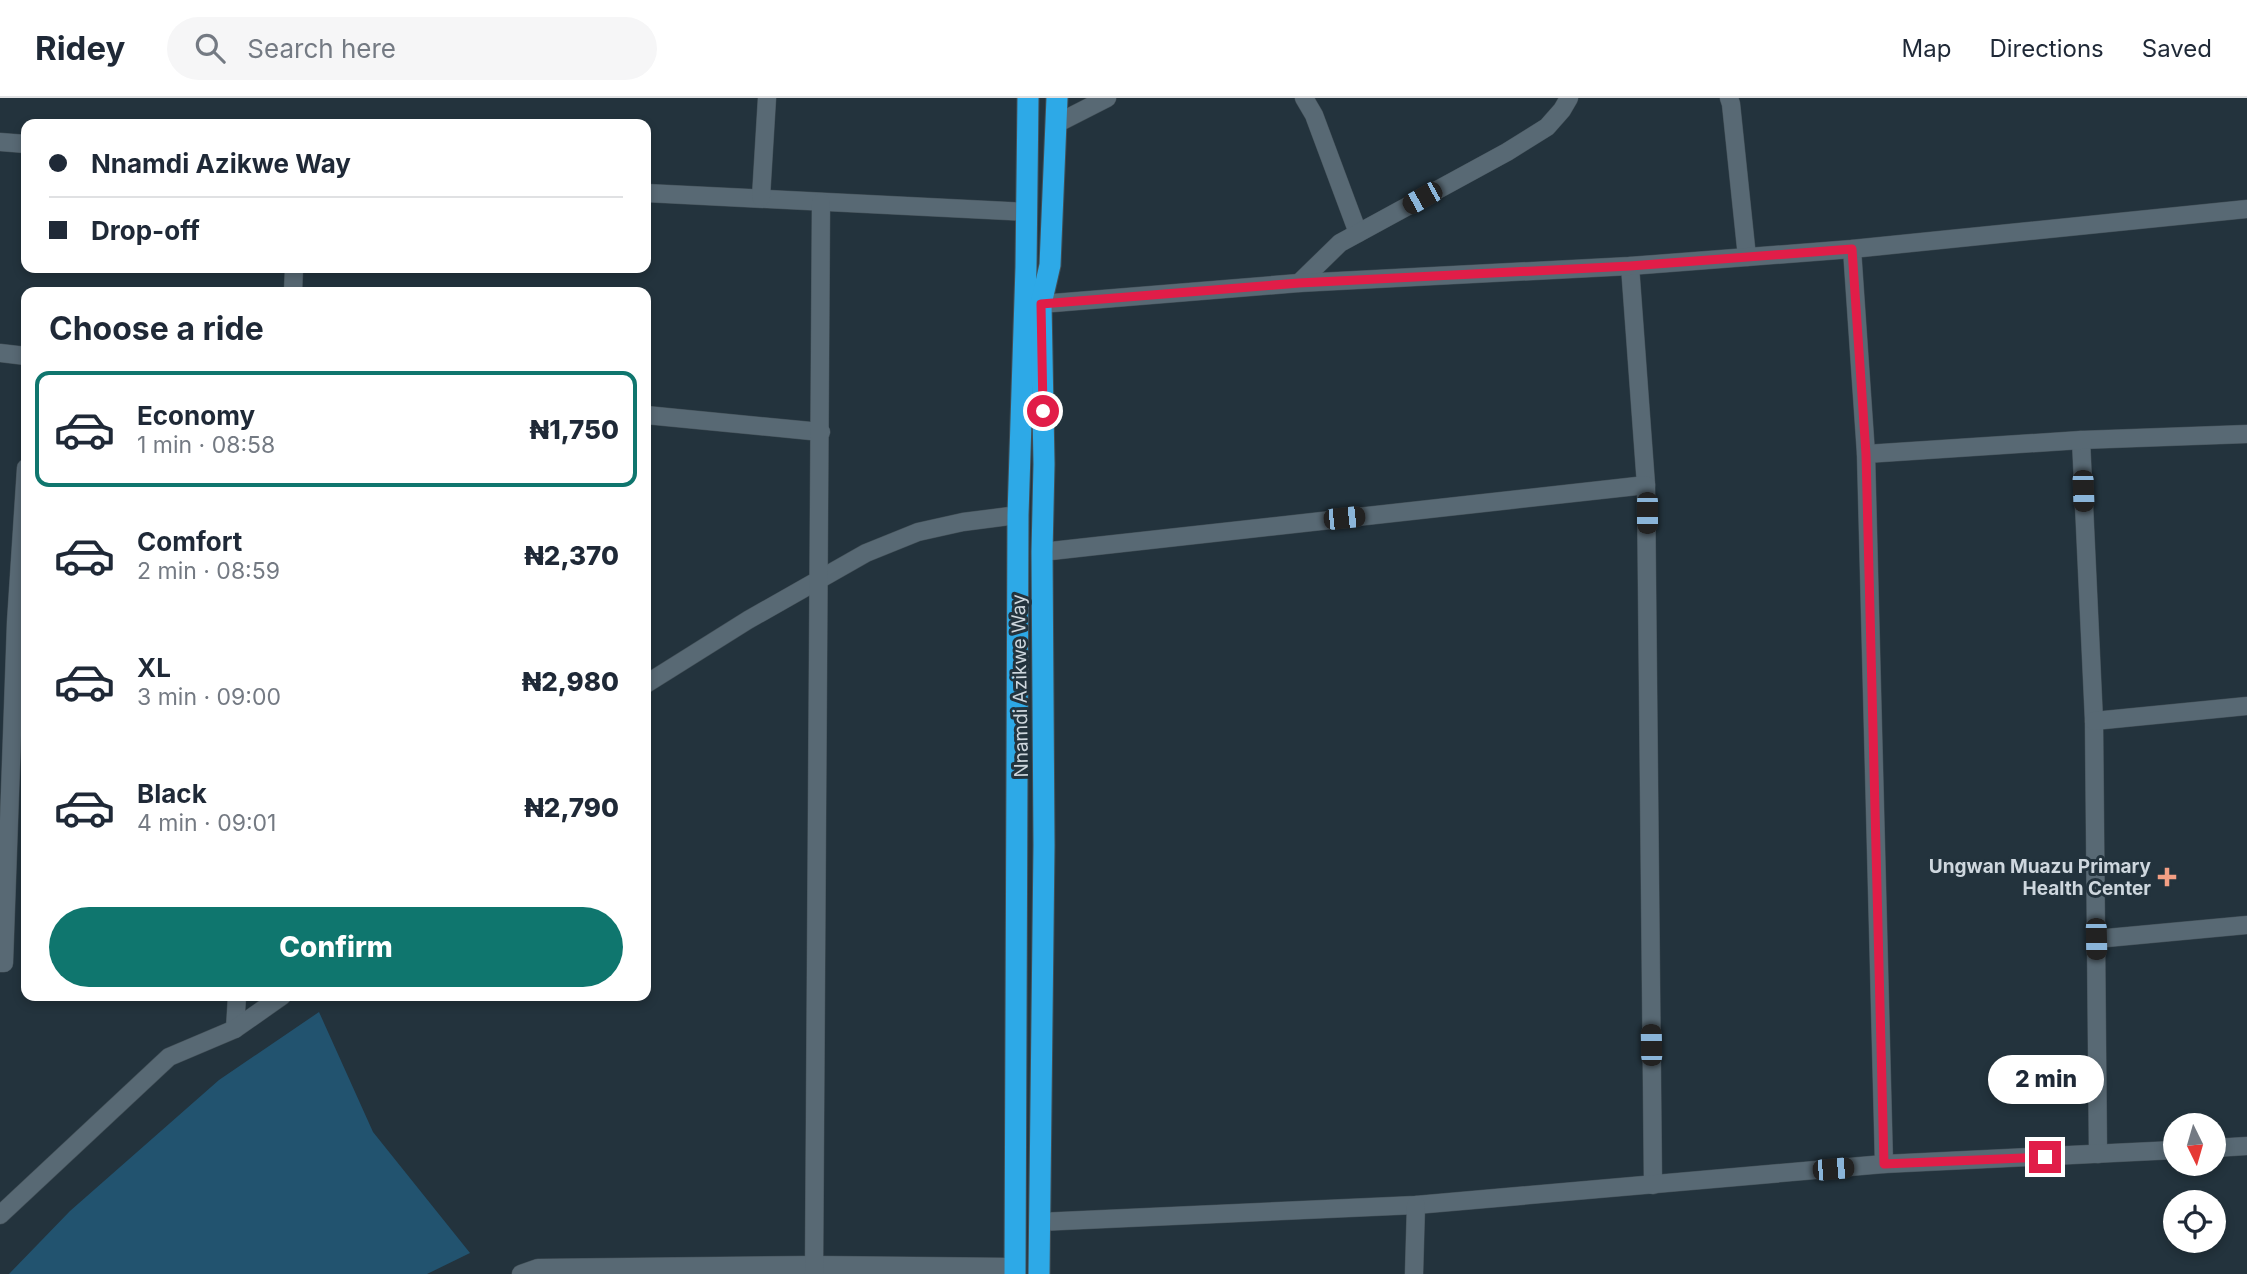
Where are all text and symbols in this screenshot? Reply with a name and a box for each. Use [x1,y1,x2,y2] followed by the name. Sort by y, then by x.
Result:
[167,17,657,80] search box
[35,28,125,68] text: Ridey
[191,29,229,67] icon: search
[247,33,396,64] text: Search here
[1902,34,1951,63] text: Map
[1989,34,2104,63] text: Directions
[2142,34,2212,63] text: Saved
[91,148,351,179] text: Nnamdi Azikwe Way
[1399,179,1446,217] car
[91,215,200,246] text: Drop-off
[49,309,264,348] text: Choose a ride
[1027,395,1059,427] route start
[53,398,116,461] icon: car
[137,400,255,431] text: Economy
[530,414,619,445] text: ₦1,750
[137,431,275,459] text: 1 min · 08:58
[2072,470,2095,512] car
[1637,492,1658,534] car
[1323,505,1366,531] car
[53,524,116,587] icon: car
[137,526,242,557] text: Comfort
[524,540,619,571] text: ₦2,370
[137,557,280,585] text: 2 min · 08:59
[1007,594,1033,778] street label: Nnamdi Azikwe Way
[53,650,116,713] icon: car
[137,652,171,683] text: XL
[522,666,619,697] text: ₦2,980
[137,683,281,711] text: 3 min · 09:00
[53,776,116,839] icon: car
[137,778,207,809] text: Black
[524,792,619,823] text: ₦2,790
[137,809,276,837] text: 4 min · 09:01
[1929,855,2152,900] place label: Ungwan Muazu Primary Health Center
[2157,867,2177,887] marker: Ungwan Muazu Primary Health Center
[49,907,623,987] button: Confirm
[2086,918,2107,960] car
[1641,1024,1662,1066] car
[1987,1056,2103,1104] callout: 2 min
[2015,1065,2077,1093] text: 2 min
[2163,1113,2226,1176] north arrow
[2163,1113,2226,1253] map controls
[2029,1141,2061,1173] route end
[1812,1157,1855,1181] car
[2163,1190,2226,1253] button: locate

